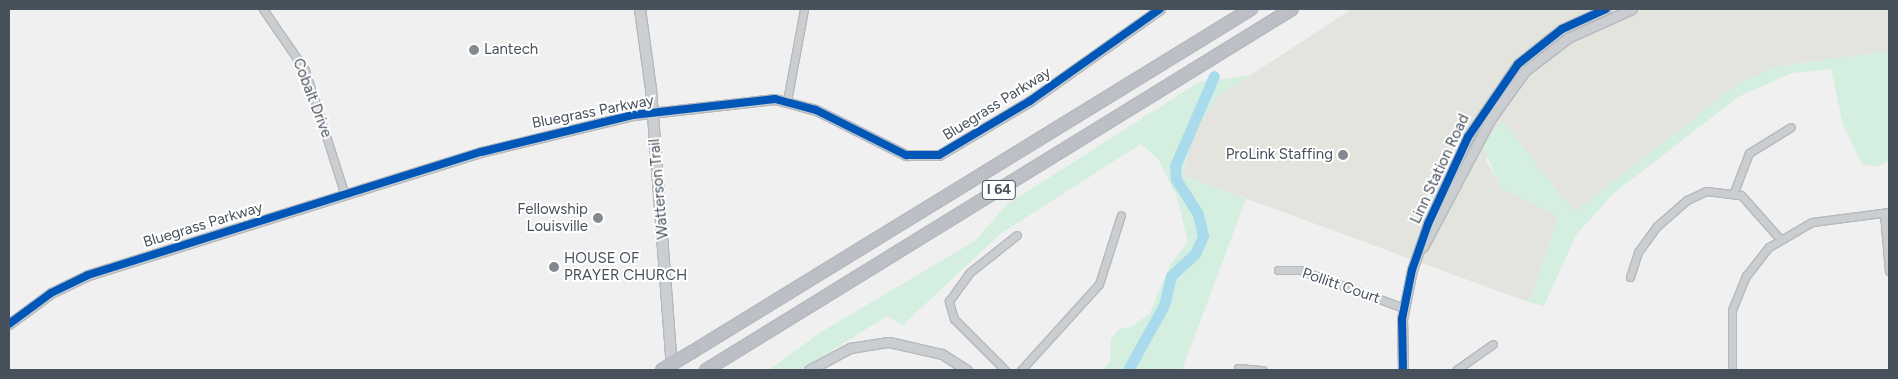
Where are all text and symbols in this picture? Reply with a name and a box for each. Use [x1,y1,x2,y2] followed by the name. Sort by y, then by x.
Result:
[484,41,538,59] place label: Lantech
[468,44,480,56] marker: Lantech
[289,56,335,140] street label: Cobalt Drive
[940,64,1054,144] street label: Bluegrass Parkway
[531,91,655,133] street label: Bluegrass Parkway
[1407,111,1473,227] street label: Linn Station Road
[646,138,672,240] street label: Watterson Trail
[1226,146,1333,164] place label: ProLink Staffing
[1337,149,1349,161] marker: ProLink Staffing
[982,178,1016,202] road number: I 64
[141,198,265,252] street label: Bluegrass Parkway
[517,200,588,235] place label: Fellowship Louisville
[592,212,604,224] marker: Fellowship Louisville
[564,249,687,284] place label: HOUSE OF PRAYER CHURCH
[548,261,560,273] marker: HOUSE OF PRAYER CHURCH
[1300,264,1382,308] street label: Pollitt Court

